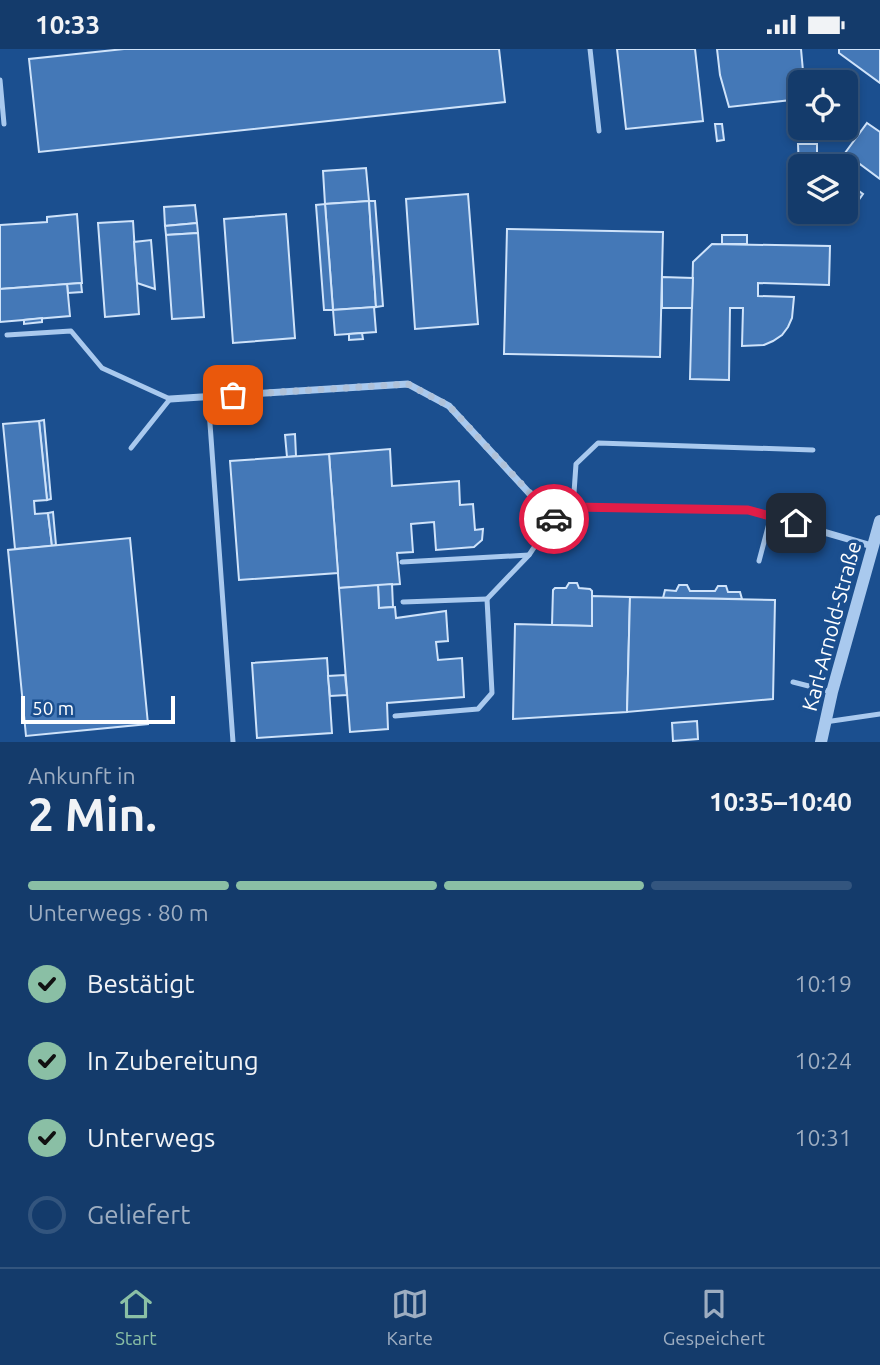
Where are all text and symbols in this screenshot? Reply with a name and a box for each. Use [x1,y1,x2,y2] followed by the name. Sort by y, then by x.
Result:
[35,10,100,39] text: 10:33
[788,70,858,224] map controls
[788,70,858,140] button: locate
[788,154,858,224] button: layers
[203,365,263,425] pin
[214,376,252,414] icon: bag
[519,484,589,554] courier
[766,493,826,553] pin
[535,500,573,538] icon: car
[777,504,815,542] icon: home
[797,538,865,714] street label: Karl-Arnold-Straße
[21,693,175,725] scale bar
[32,697,74,719] text: 50 m
[28,763,136,788] text: Ankunft in
[709,787,852,816] text: 10:35–10:40
[28,788,157,840] text: 2 Min.
[28,900,209,925] text: Unterwegs · 80 m
[28,965,66,1003] icon: check
[87,969,194,998] text: Bestätigt
[794,971,852,996] text: 10:19
[28,1042,66,1080] icon: check
[87,1046,259,1075] text: In Zubereitung
[794,1048,852,1073] text: 10:24
[28,1119,66,1157] icon: check
[87,1123,215,1152] text: Unterwegs
[794,1125,852,1150] text: 10:31
[87,1200,190,1229] text: Geliefert
[115,1285,157,1349] tab: Start
[386,1285,433,1349] tab: Karte
[663,1285,765,1349] tab: Gespeichert

